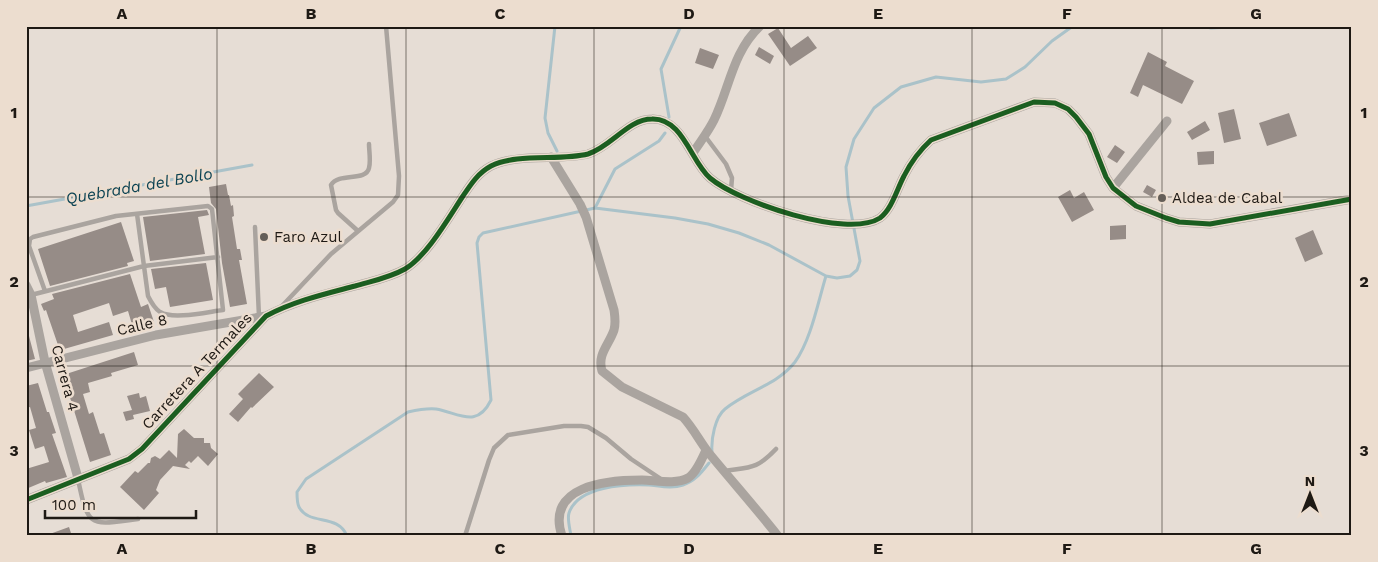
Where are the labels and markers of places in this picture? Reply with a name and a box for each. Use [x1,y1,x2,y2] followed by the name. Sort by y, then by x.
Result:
[1172,189,1283,207] place label: Aldea de Cabal
[1156,192,1168,204] marker: Aldea de Cabal
[274,228,342,246] place label: Faro Azul
[258,231,270,243] marker: Faro Azul

